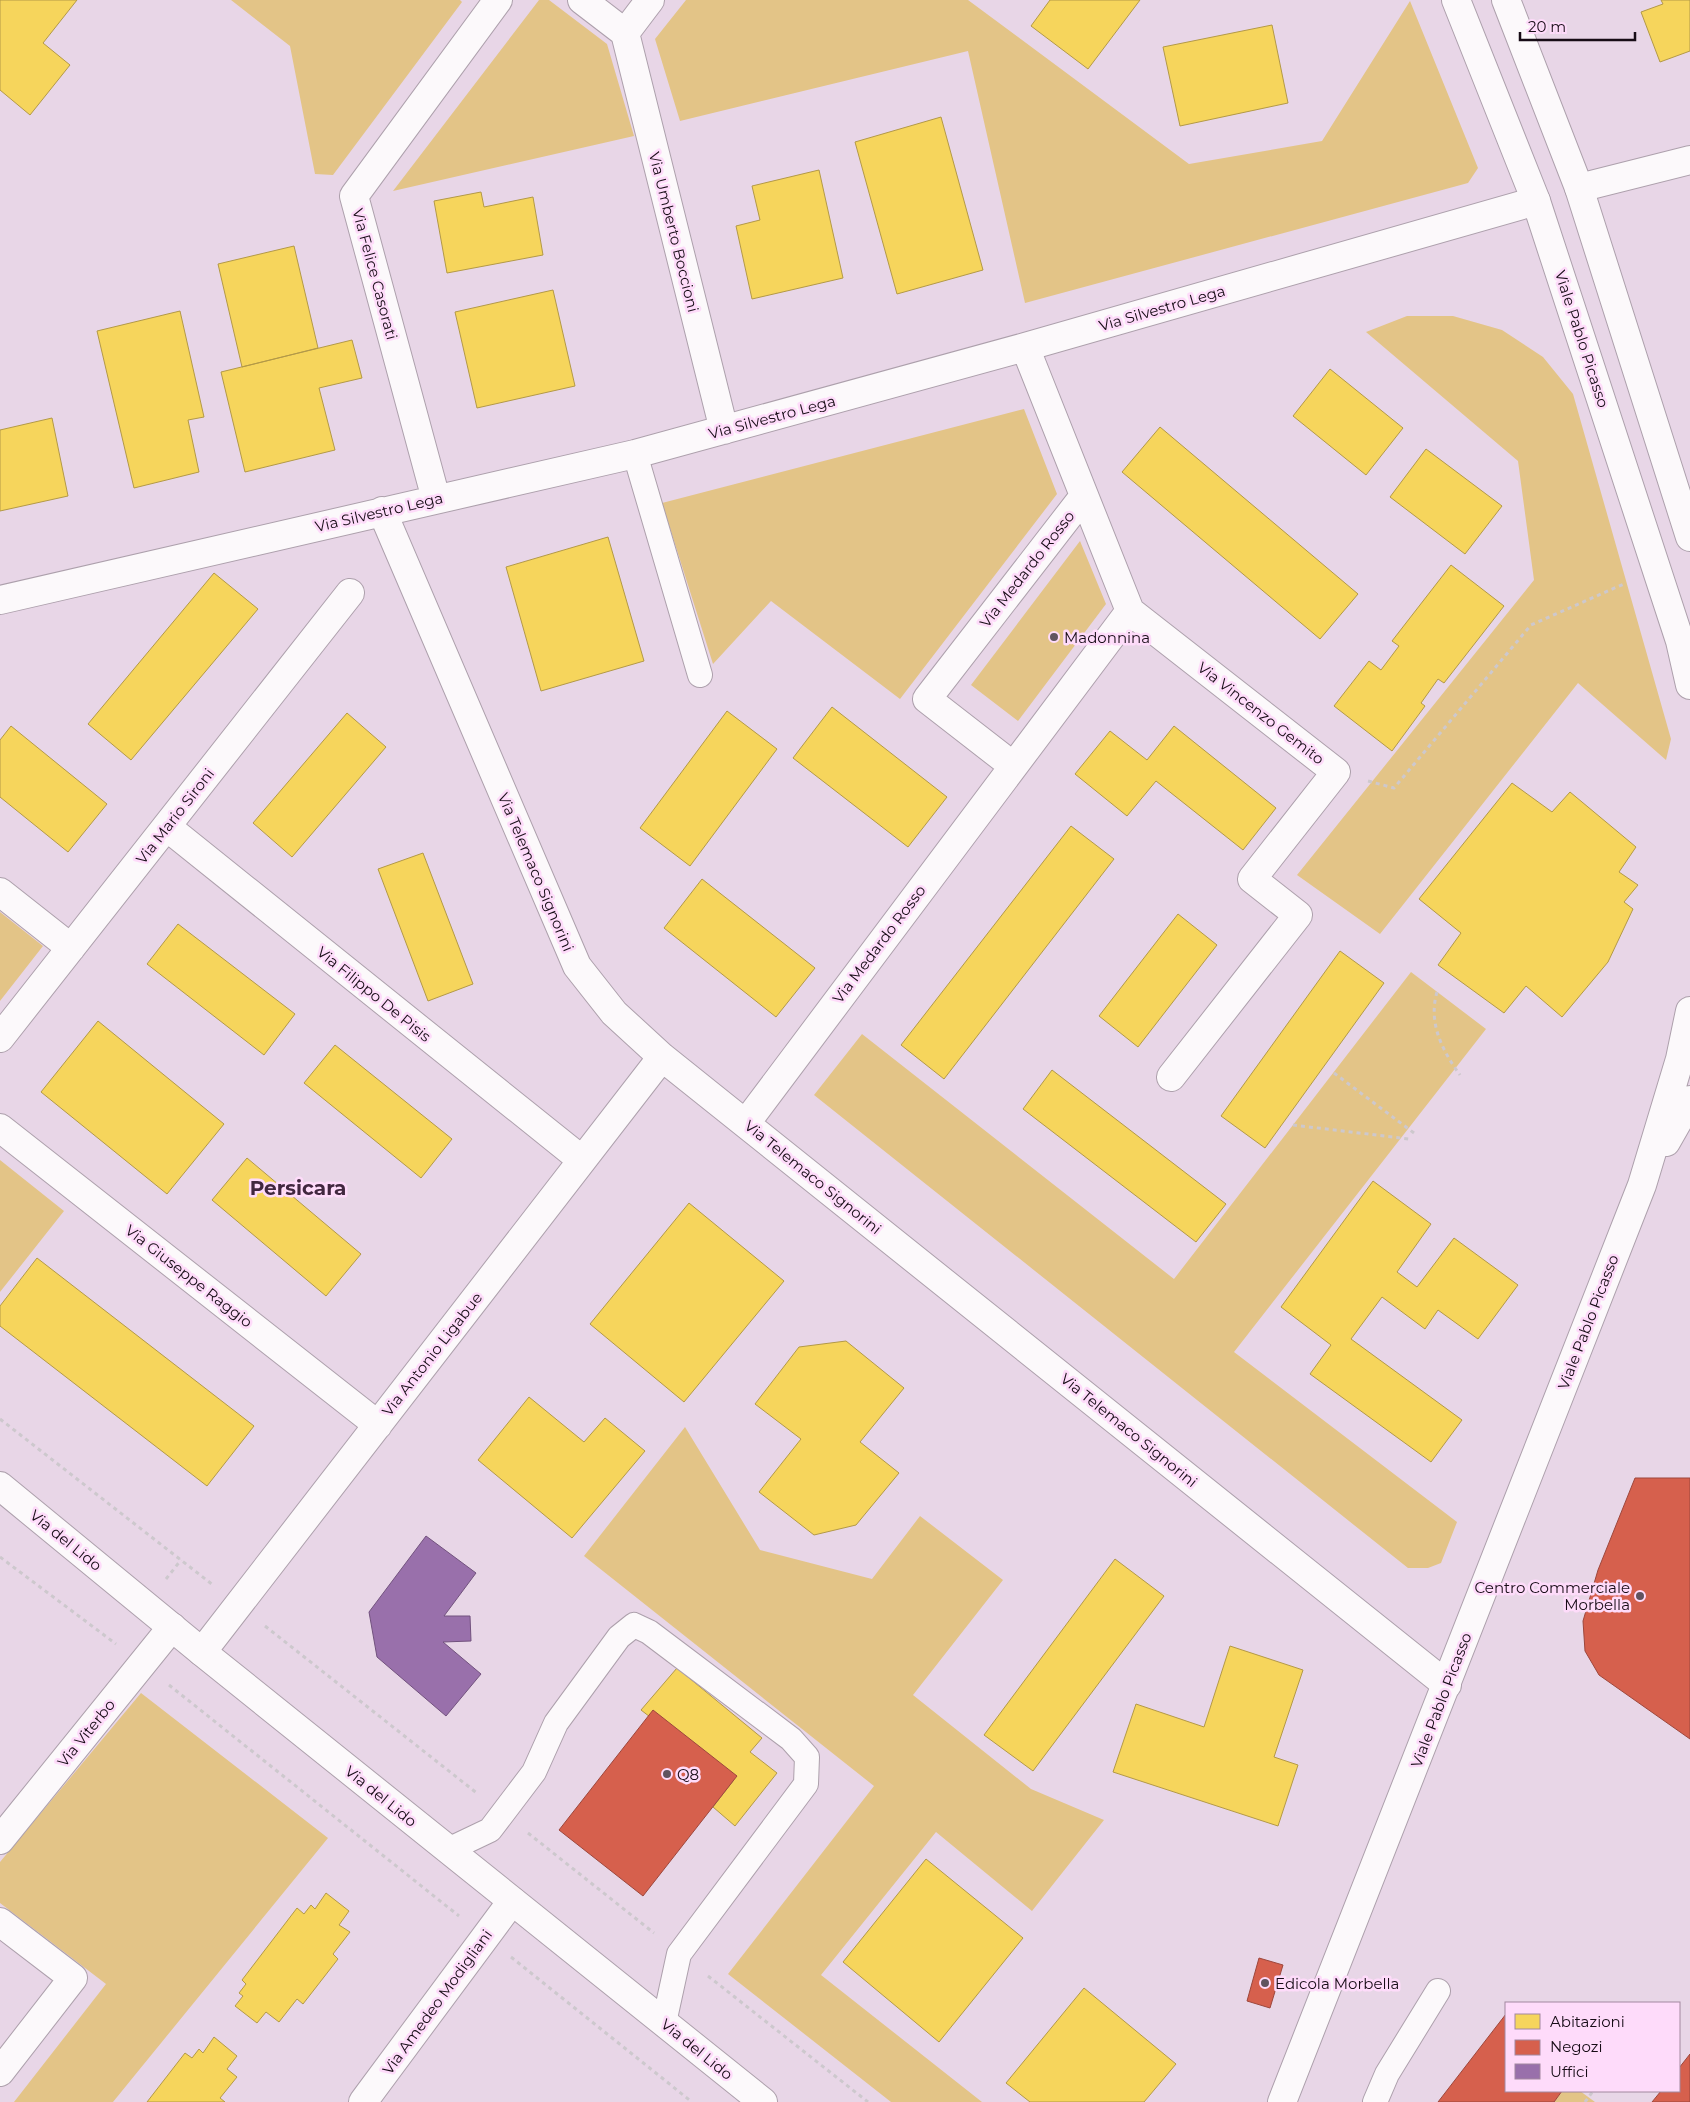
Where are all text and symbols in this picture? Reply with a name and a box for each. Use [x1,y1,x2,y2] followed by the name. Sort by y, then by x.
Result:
[1520,10,1635,42] scale bar
[1528,17,1566,36] text: 20 m
[645,150,703,314] street label: Via Umberto Boccioni
[348,206,402,342] street label: Via Felice Casorati
[1551,268,1613,410] street label: Viale Pablo Picasso
[1097,281,1227,335] street label: Via Silvestro Lega
[706,391,838,443] street label: Via Silvestro Lega
[313,488,445,536] street label: Via Silvestro Lega
[975,507,1079,631] street label: Via Medardo Rosso
[1064,628,1150,647] place label: Madonnina
[1048,631,1060,643] marker: Madonnina
[1194,658,1328,768] street label: Via Vincenzo Gemito
[132,764,218,868] street label: Via Mario Sironi
[494,790,578,954] street label: Via Telemaco Signorini
[828,881,930,1007] street label: Via Medardo Rosso
[313,942,435,1046] street label: Via Filippo De Pisis
[741,1116,885,1238] street label: Via Telemaco Signorini
[250,1176,346,1200] district label: Persicara
[122,1220,256,1332] street label: Via Giuseppe Raggio
[1553,1252,1623,1392] street label: Viale Pablo Picasso
[378,1288,486,1420] street label: Via Antonio Ligabue
[1057,1369,1201,1491] street label: Via Telemaco Signorini
[26,1505,106,1575] street label: Via del Lido
[1475,1578,1630,1614] place label: Centro Commerciale Morbella
[1634,1590,1646,1602] marker: Centro Commerciale Morbella
[1406,1630,1476,1770] street label: Viale Pablo Picasso
[53,1695,119,1771] street label: Via Viterbo
[341,1761,421,1831] street label: Via del Lido
[677,1765,699,1784] place label: Q8
[661,1768,673,1780] marker: Q8
[378,1926,496,2078] street label: Via Amedeo Modigliani
[1275,1974,1399,1993] place label: Edicola Morbella
[1259,1977,1271,1989] marker: Edicola Morbella
[1505,2002,1680,2092] legend
[1550,2012,1625,2031] text: Abitazioni
[657,2014,737,2084] street label: Via del Lido
[1550,2037,1603,2056] text: Negozi
[1550,2062,1588,2081] text: Uffici

